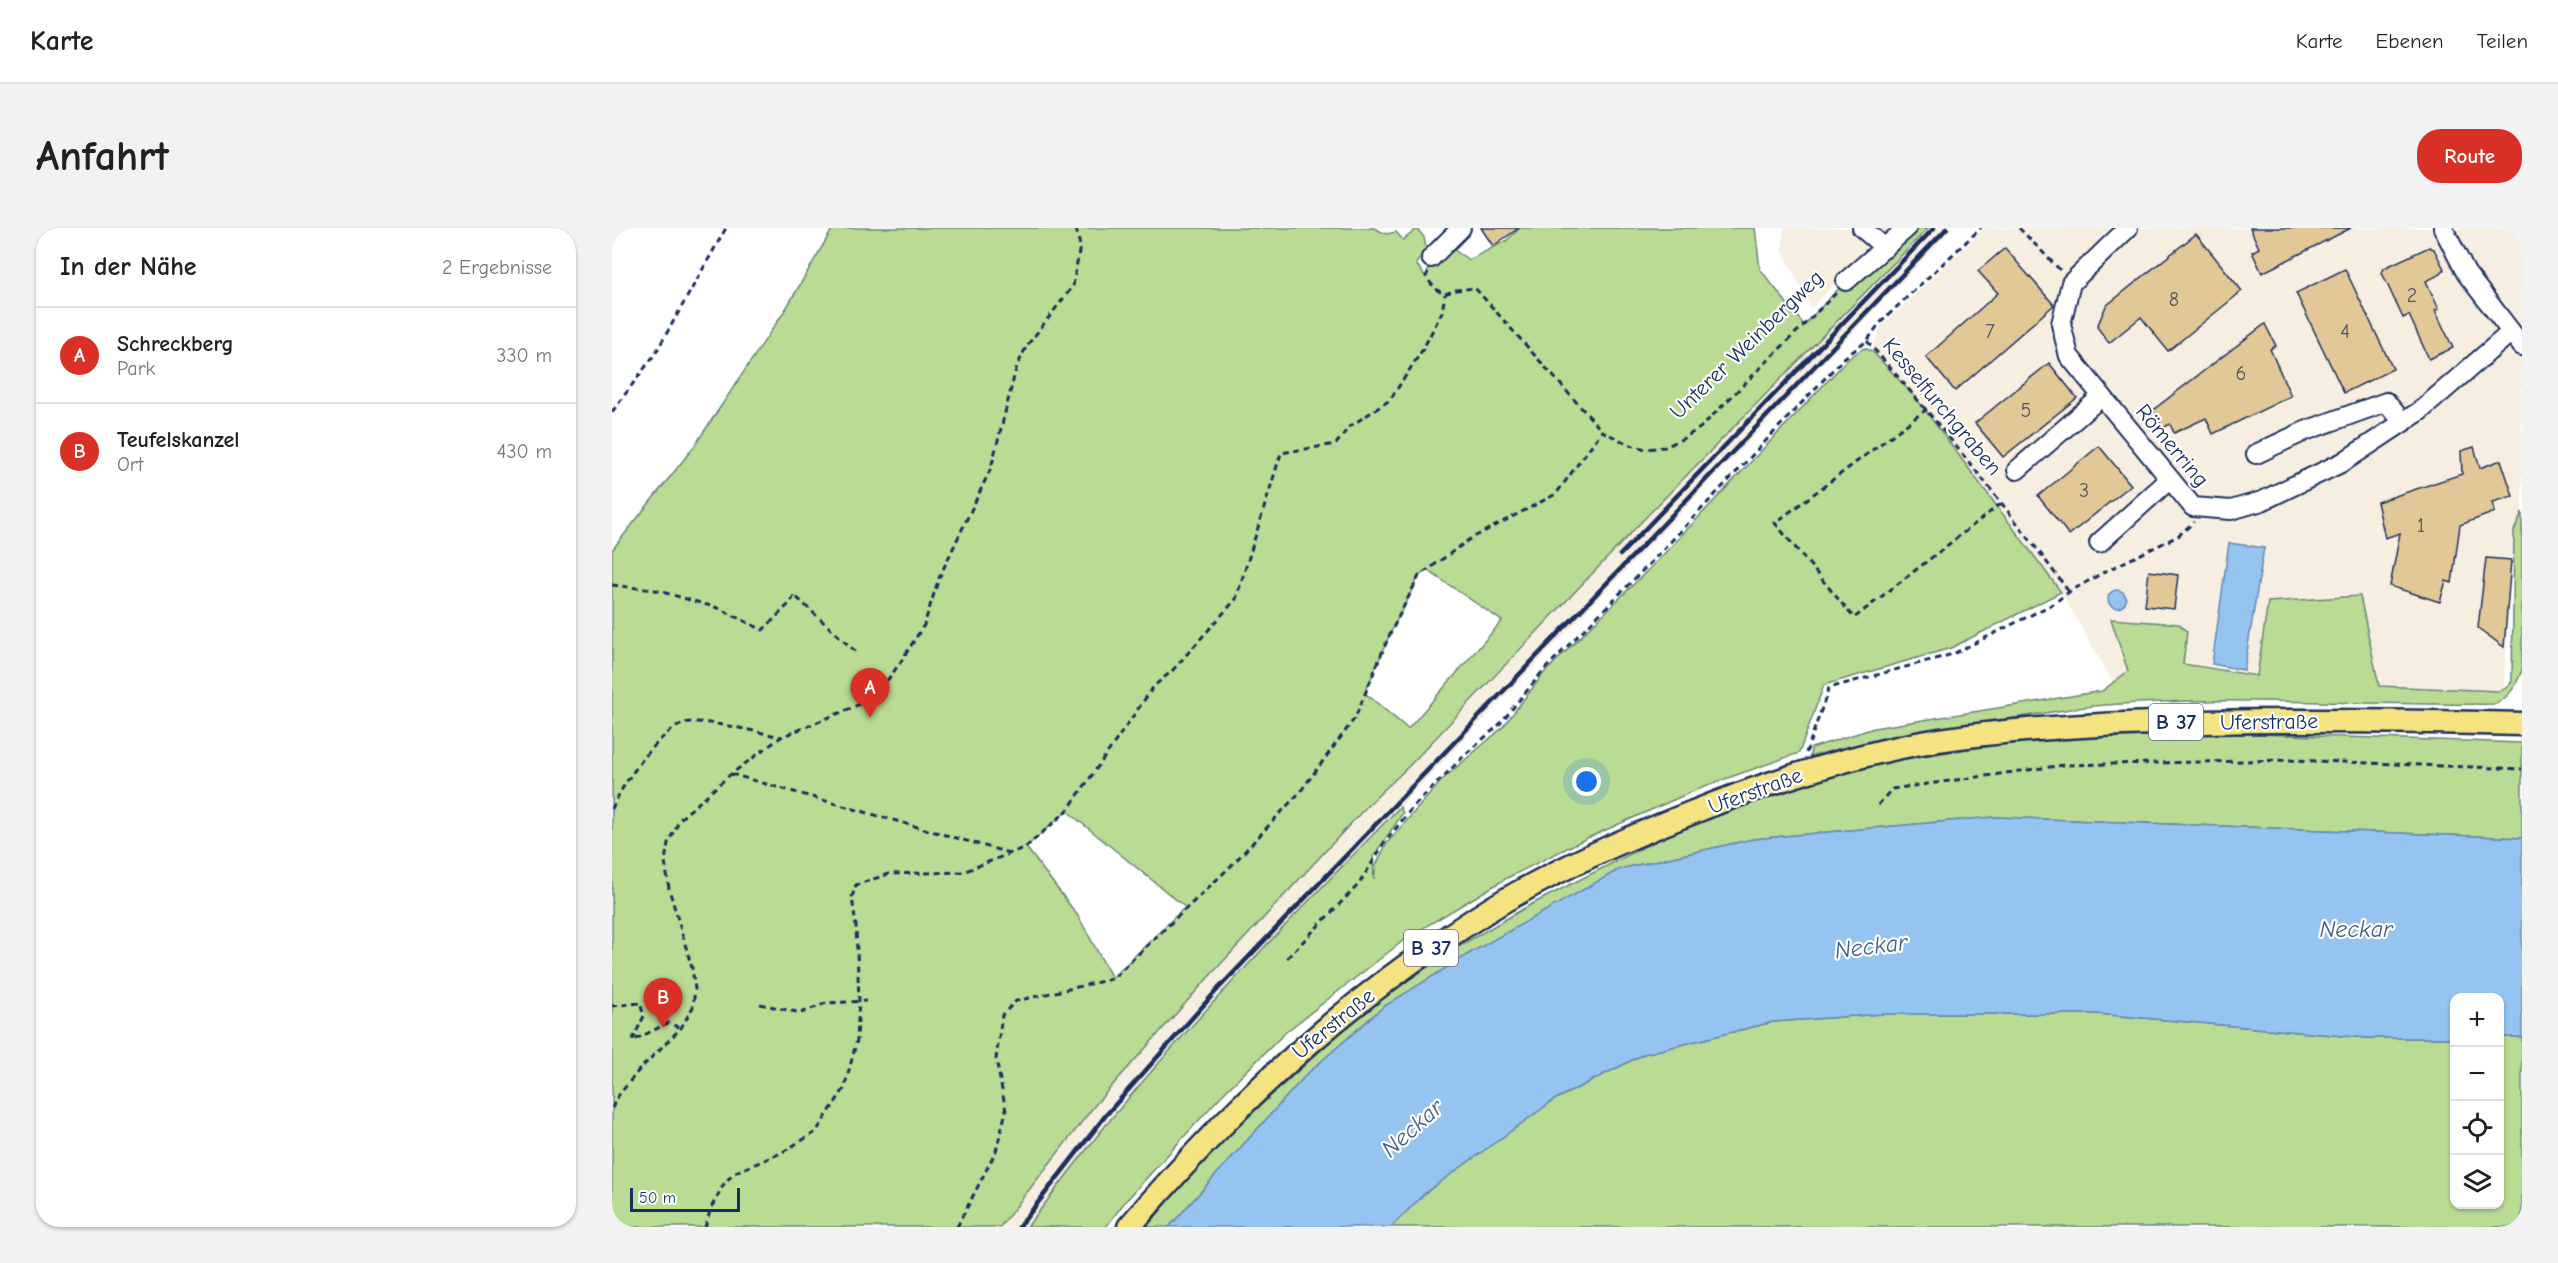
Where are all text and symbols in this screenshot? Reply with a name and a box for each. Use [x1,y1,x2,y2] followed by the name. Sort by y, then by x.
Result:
[30,25,94,57] text: Karte
[2296,29,2343,53] text: Karte
[2376,29,2444,53] text: Ebenen
[2477,29,2528,53] text: Teilen
[2417,129,2522,183] button: Route
[36,132,169,181] text: Anfahrt
[60,252,197,282] text: In der Nähe
[442,256,552,279] text: 2 Ergebnisse
[1665,265,1829,425] street label: Unterer Weinbergweg
[2407,284,2417,307] house number: 2
[2169,288,2179,311] house number: 8
[1985,320,1995,343] house number: 7
[2340,320,2350,343] house number: 4
[117,331,234,357] text: Schreckberg
[1877,333,2007,481] street label: Kesselfurchgraben
[74,344,85,367] text: A
[496,344,552,367] text: 330 m
[117,357,155,380] text: Park
[2236,362,2246,385] house number: 6
[2021,399,2031,422] house number: 5
[2130,399,2214,492] street label: Römerring
[117,427,239,453] text: Teufelskanzel
[73,440,86,463] text: B
[497,440,552,463] text: 430 m
[117,453,144,476] text: Ort
[2079,479,2089,502] house number: 3
[2417,514,2425,537] house number: 1
[850,668,890,718] pin: A
[2149,704,2203,740] road number: B 37
[2220,708,2318,736] street label: Uferstraße
[1705,762,1806,820] street label: Uferstraße
[1572,767,1601,796] your location
[2319,915,2394,943] water label: Neckar
[1833,927,1910,964] water label: Neckar
[1404,930,1458,966] road number: B 37
[644,978,682,1028] pin: B
[1287,983,1380,1065] street label: Uferstraße
[2450,993,2504,1209] map controls
[2450,993,2504,1047] button: +
[2450,1047,2504,1101] button: −
[1375,1092,1450,1163] water label: Neckar
[2450,1101,2504,1155] button: locate
[2450,1155,2504,1209] button: layers
[630,1185,740,1212] scale bar
[639,1189,676,1207] text: 50 m

